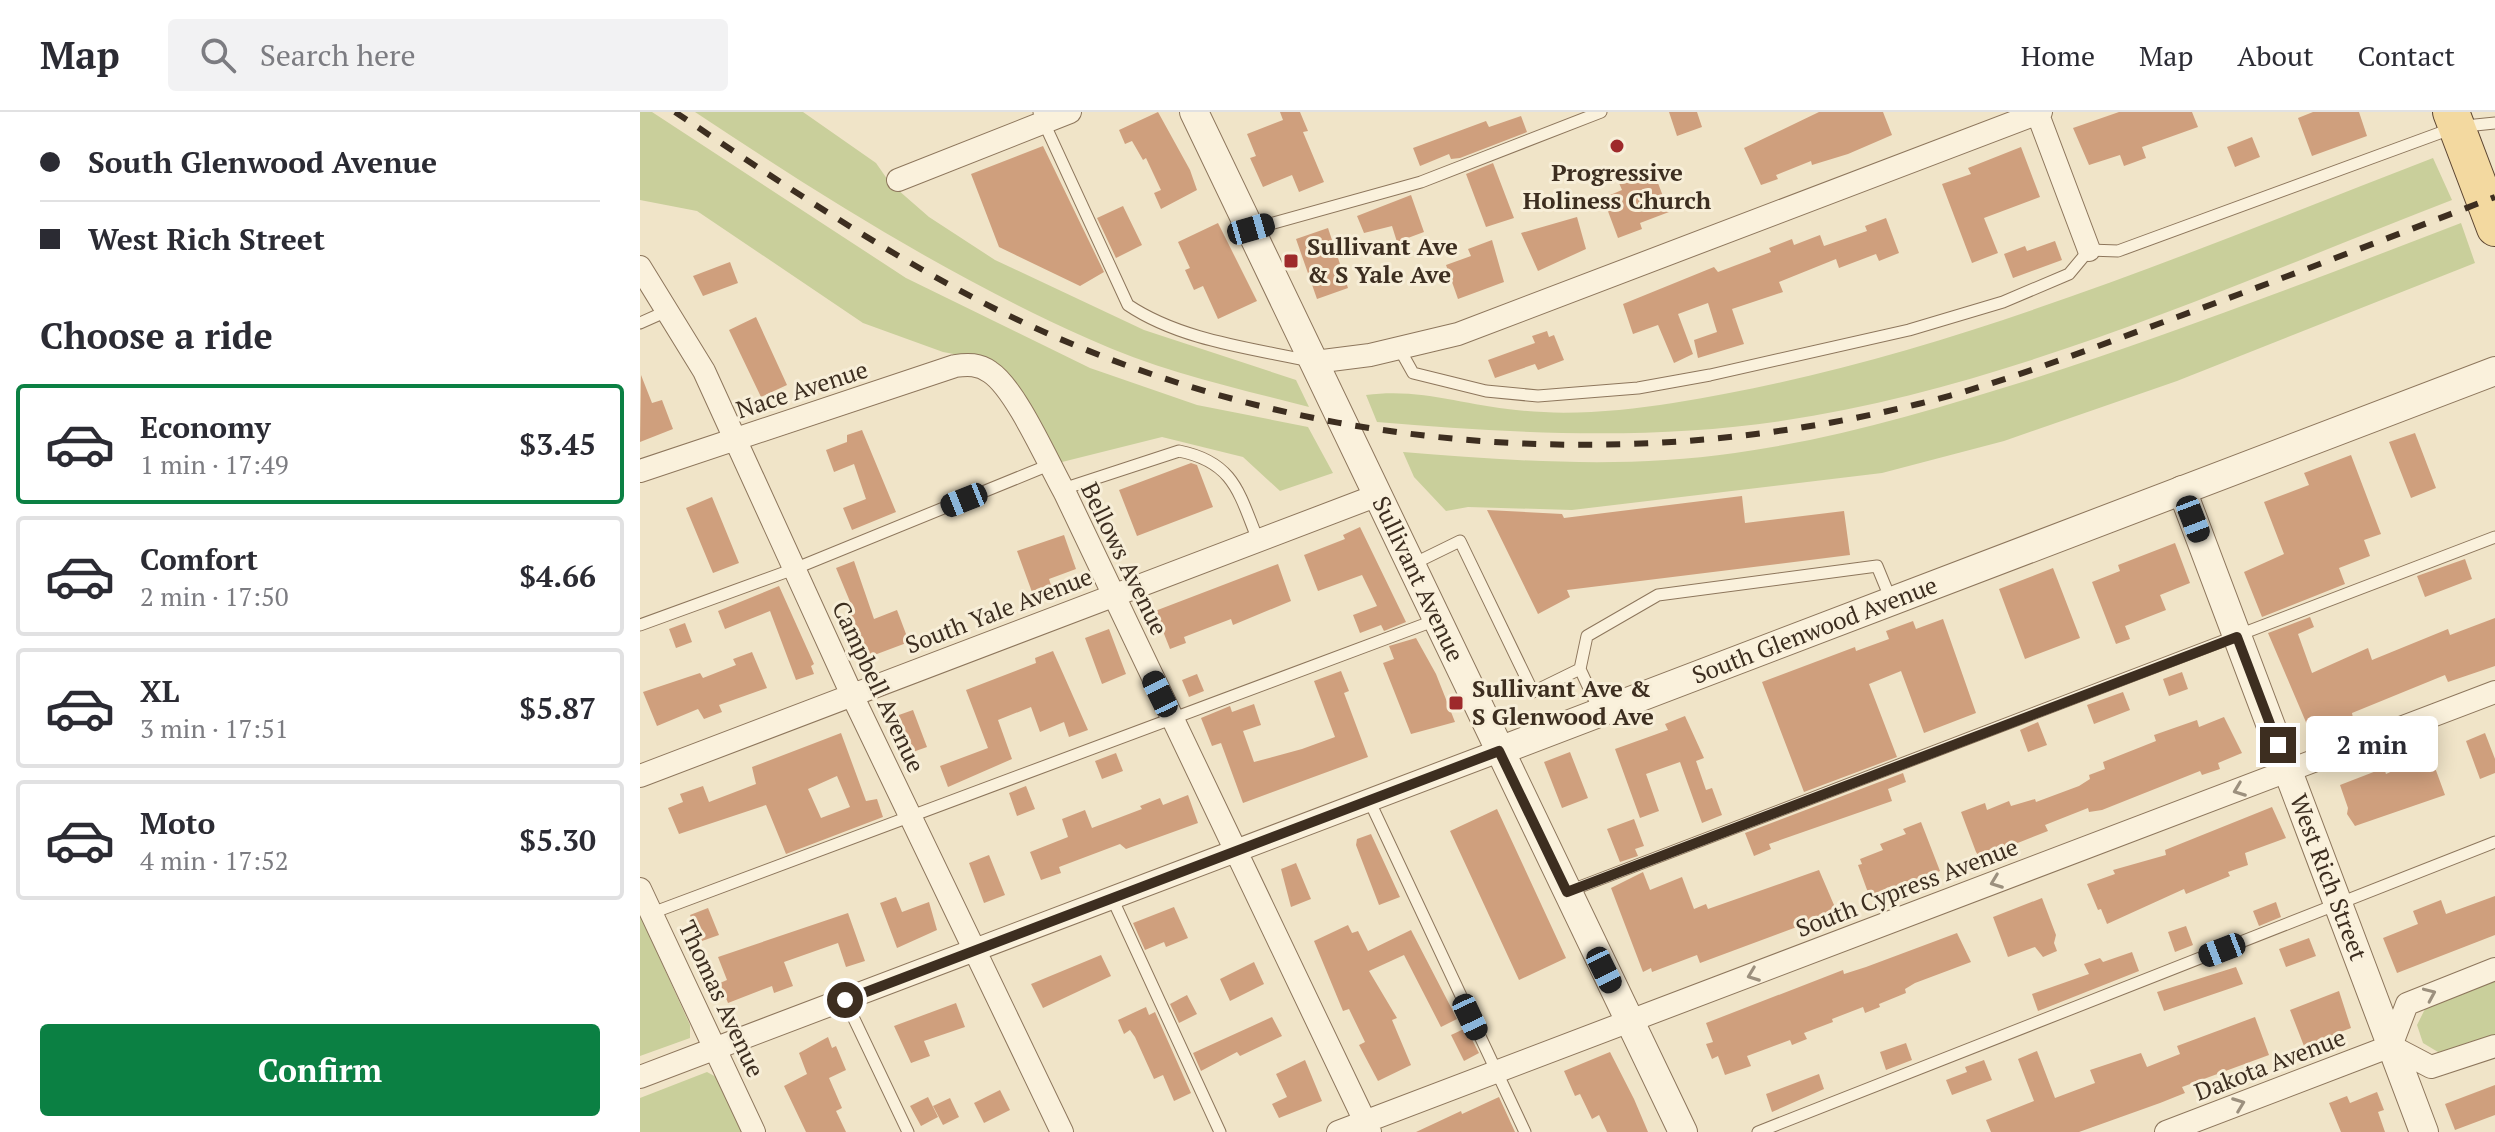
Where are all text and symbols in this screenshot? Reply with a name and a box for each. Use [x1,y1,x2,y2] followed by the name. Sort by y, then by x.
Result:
[168,19,728,91] search box
[40,30,120,80] text: Map
[196,33,240,77] icon: search
[260,35,416,75] text: Search here
[2021,37,2095,74] text: Home
[2139,37,2193,74] text: Map
[2237,37,2314,74] text: About
[2358,37,2455,74] text: Contact
[1608,137,1626,155] marker: Progressive Holiness Church
[88,142,437,182] text: South Glenwood Avenue
[1523,156,1712,216] place label: Progressive Holiness Church
[1225,211,1277,247] car
[88,219,325,259] text: West Rich Street
[1307,230,1458,290] place label: Sullivant Ave & S Yale Ave
[1282,252,1300,270] marker: Sullivant Ave & S Yale Ave
[40,312,273,359] text: Choose a ride
[732,353,872,425] street label: Nace Avenue
[140,407,271,447] text: Economy
[44,408,116,480] icon: car
[519,424,596,464] text: $3.45
[140,447,289,481] text: 1 min · 17:49
[1074,477,1176,640] street label: Bellows Avenue
[937,480,991,520] car
[1366,491,1472,667] street label: Sullivant Avenue
[2173,492,2213,546] car
[140,539,258,579] text: Comfort
[44,540,116,612] icon: car
[519,556,596,596] text: $4.66
[901,560,1097,660] street label: South Yale Avenue
[1687,568,1942,691] street label: South Glenwood Avenue
[140,579,289,613] text: 2 min · 17:50
[825,596,933,777] street label: Campbell Avenue
[1139,667,1181,721] car
[140,671,179,711] text: XL
[44,672,116,744] icon: car
[1472,672,1654,732] place label: Sullivant Ave & S Glenwood Ave
[519,688,596,728] text: $5.87
[1447,694,1465,712] marker: Sullivant Ave & S Glenwood Ave
[140,711,289,745] text: 3 min · 17:51
[2306,717,2438,773] callout: 2 min
[2260,727,2296,763] route end
[2336,727,2408,761] text: 2 min
[2233,780,2247,797] one-way arrow
[2283,789,2375,965] street label: West Rich Street
[140,803,215,843] text: Moto
[44,804,116,876] icon: car
[519,820,596,860] text: $5.30
[1791,830,2022,944] street label: South Cypress Avenue
[140,843,289,877] text: 4 min · 17:52
[1990,872,2004,889] one-way arrow
[672,915,772,1082] street label: Thomas Avenue
[2195,930,2249,970] car
[1583,943,1625,997] car
[1747,965,1761,982] one-way arrow
[827,982,863,1018] route start
[2422,988,2436,1004] one-way arrow
[1449,990,1491,1044] car
[2190,1021,2350,1108] street label: Dakota Avenue
[40,1024,600,1116] button: Confirm
[2231,1097,2245,1114] one-way arrow

